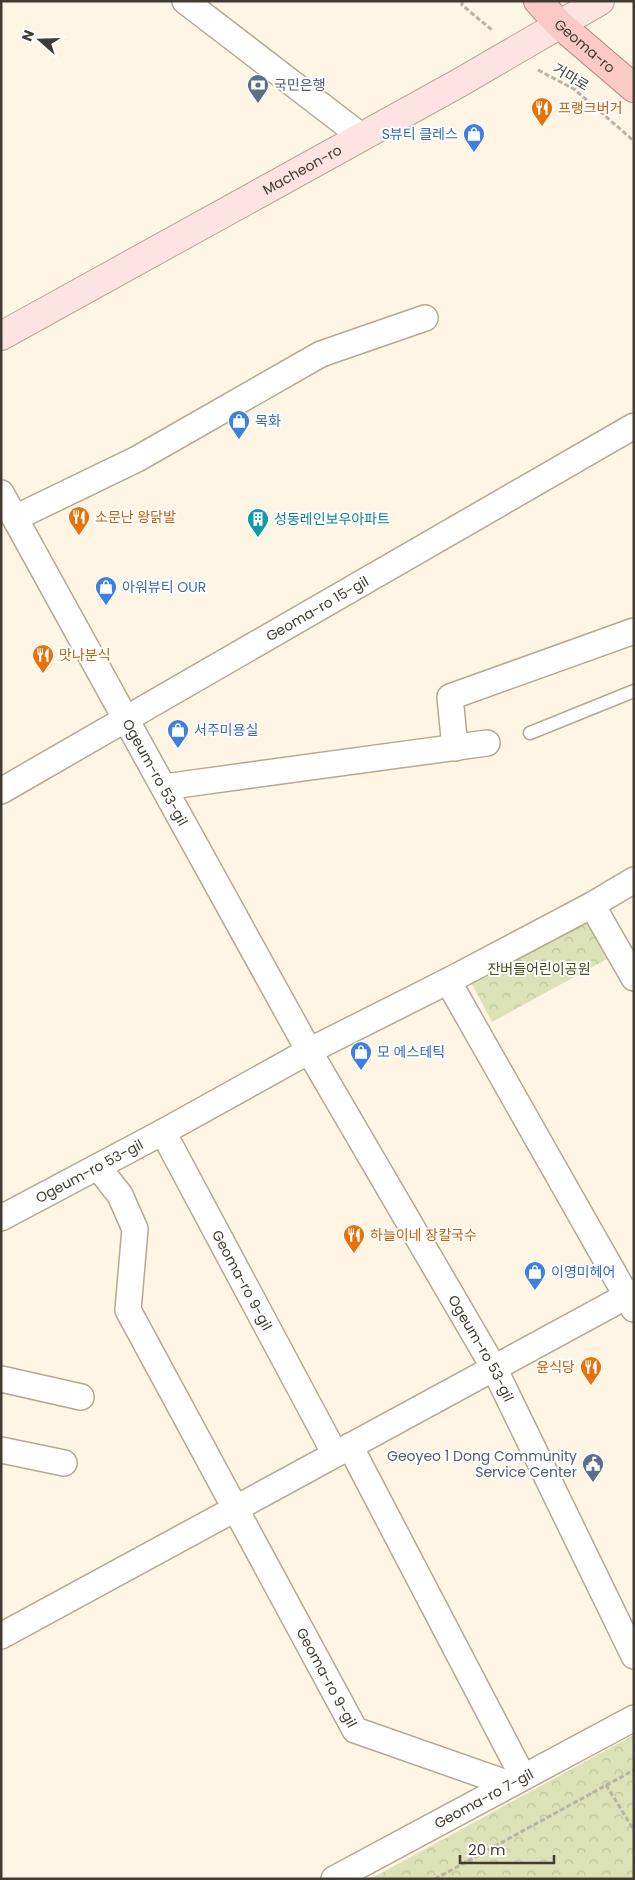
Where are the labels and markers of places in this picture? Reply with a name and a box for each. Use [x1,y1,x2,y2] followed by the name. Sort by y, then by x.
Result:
[246,73,270,104] bank icon: 국민은행
[274,75,326,95] place label: 국민은행
[530,96,554,127] restaurant icon: 프랭크버거
[558,98,622,118] place label: 프랭크버거
[462,122,486,153] shop icon: S뷰티 클레스
[382,124,458,144] place label: S뷰티 클레스
[227,409,251,440] shop icon: 목화
[255,411,281,431] place label: 목화
[67,505,91,536] restaurant icon: 소문난 왕닭발
[95,507,176,527] place label: 소문난 왕닭발
[246,507,270,538] building icon: 성동레인보우아파트
[274,509,390,529] place label: 성동레인보우아파트
[94,575,118,606] shop icon: 아워뷰티 OUR
[122,577,206,597] place label: 아워뷰티 OUR
[31,643,55,674] restaurant icon: 맛나분식
[59,645,111,665] place label: 맛나분식
[166,718,190,749] shop icon: 서주미용실
[194,720,258,740] place label: 서주미용실
[349,1040,373,1071] shop icon: 모 에스테틱
[377,1042,445,1062] place label: 모 에스테틱
[342,1223,366,1254] restaurant icon: 하늘이네 장칼국수
[370,1225,477,1245] place label: 하늘이네 장칼국수
[523,1260,547,1291] shop icon: 이영미헤어
[551,1262,615,1282] place label: 이영미헤어
[579,1355,603,1386] restaurant icon: 윤식당
[536,1357,575,1377] place label: 윤식당
[387,1446,577,1482] place label: Geoyeo 1 Dong Community Service Center
[581,1452,605,1483] public building icon: Geoyeo 1 Dong Community Service Center

